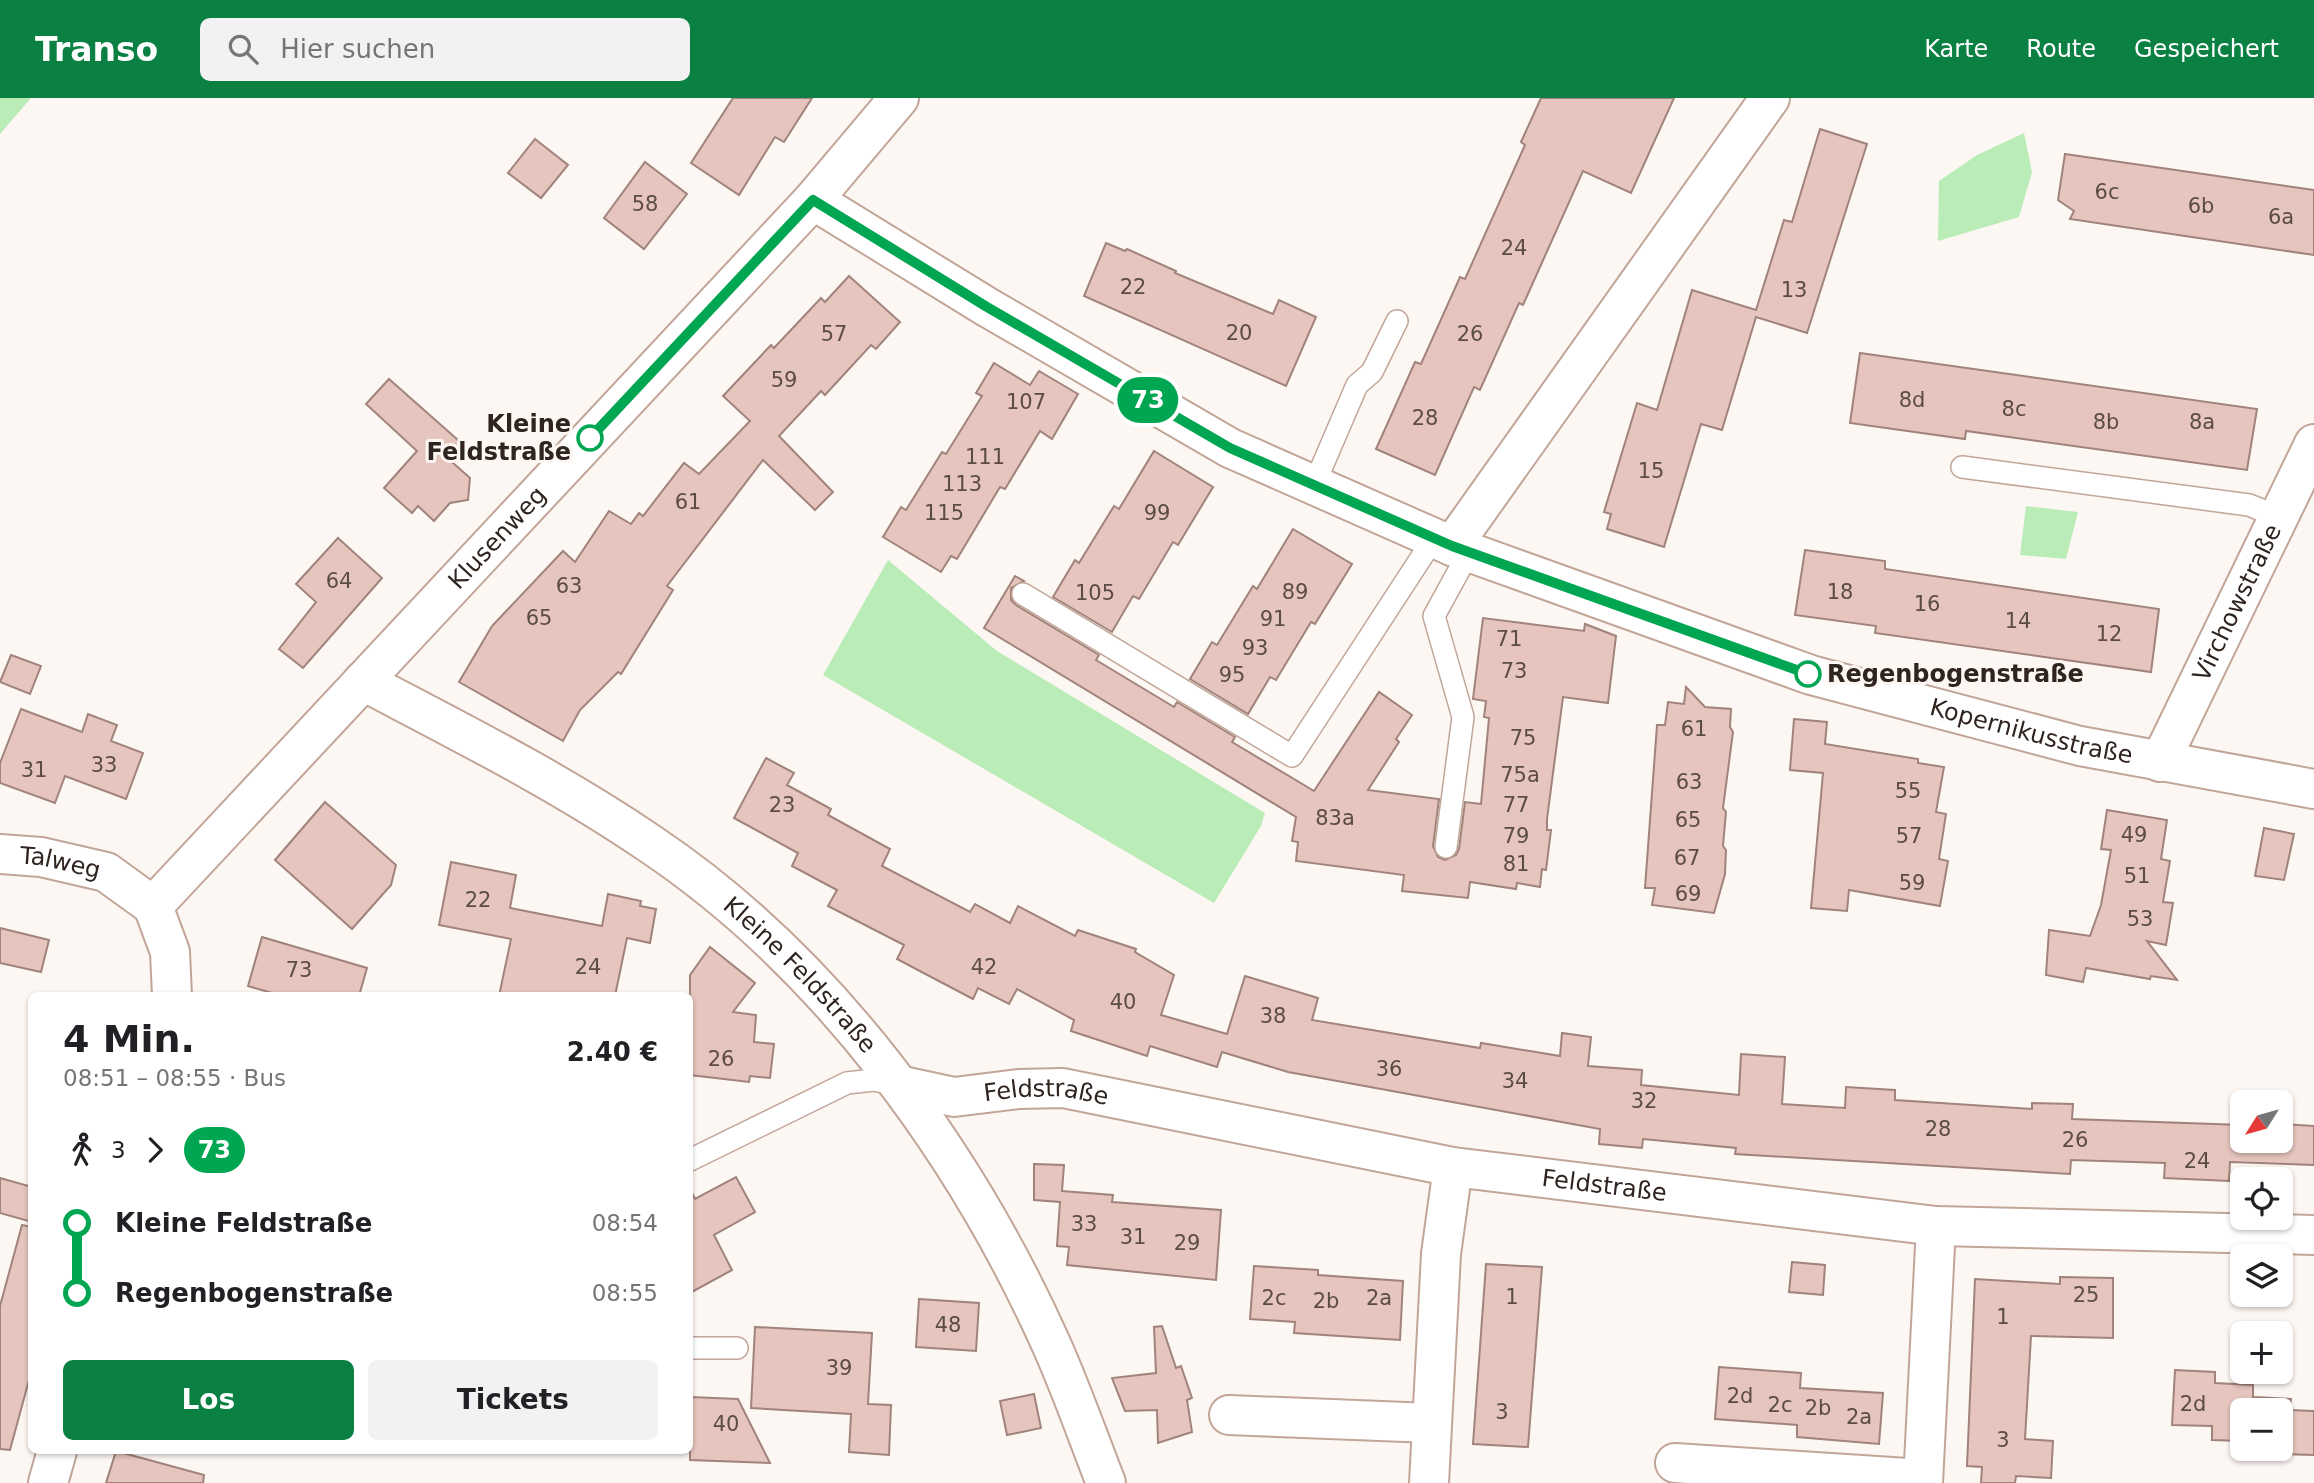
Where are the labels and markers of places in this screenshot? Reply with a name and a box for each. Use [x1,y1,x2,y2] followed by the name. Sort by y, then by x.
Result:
[427,410,571,466] place label: Kleine Feldstraße
[577,425,603,451] marker: Kleine Feldstraße
[1827,660,2084,688] place label: Regenbogenstraße
[1795,661,1821,687] marker: Regenbogenstraße

